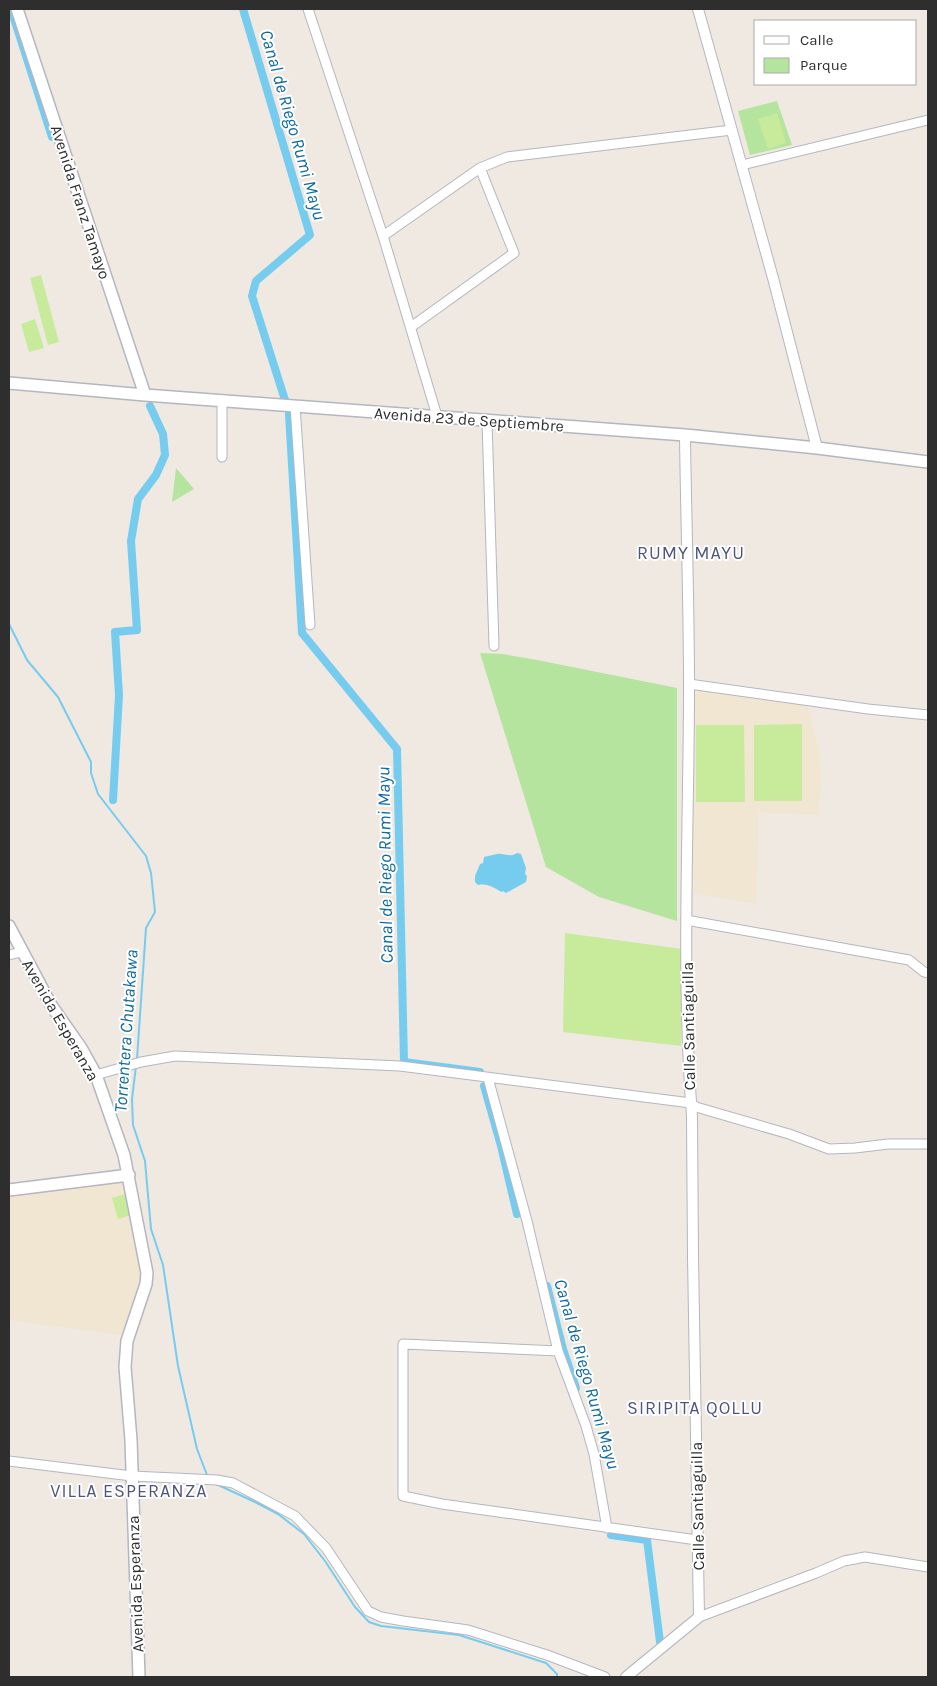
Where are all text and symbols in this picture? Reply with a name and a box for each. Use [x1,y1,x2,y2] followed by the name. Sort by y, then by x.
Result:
[754,20,917,85] legend
[255,27,331,223] water label: Canal de Riego Rumi Mayu
[800,31,834,49] text: Calle
[800,56,848,74] text: Parque
[47,123,114,282] street label: Avenida Franz Tamayo
[373,403,565,436] street label: Avenida 23 de Septiembre
[637,542,745,564] district label: RUMY MAYU
[372,766,398,964] water label: Canal de Riego Rumi Mayu
[109,949,143,1113] water label: Torrentera Chutakawa
[18,956,103,1084] street label: Avenida Esperanza
[678,962,699,1090] street label: Calle Santiaguilla
[549,1276,625,1472] water label: Canal de Riego Rumi Mayu
[627,1397,763,1419] district label: SIRIPITA QOLLU
[687,1442,708,1570] street label: Calle Santiaguilla
[50,1480,208,1502] district label: VILLA ESPERANZA
[124,1515,147,1653] street label: Avenida Esperanza

